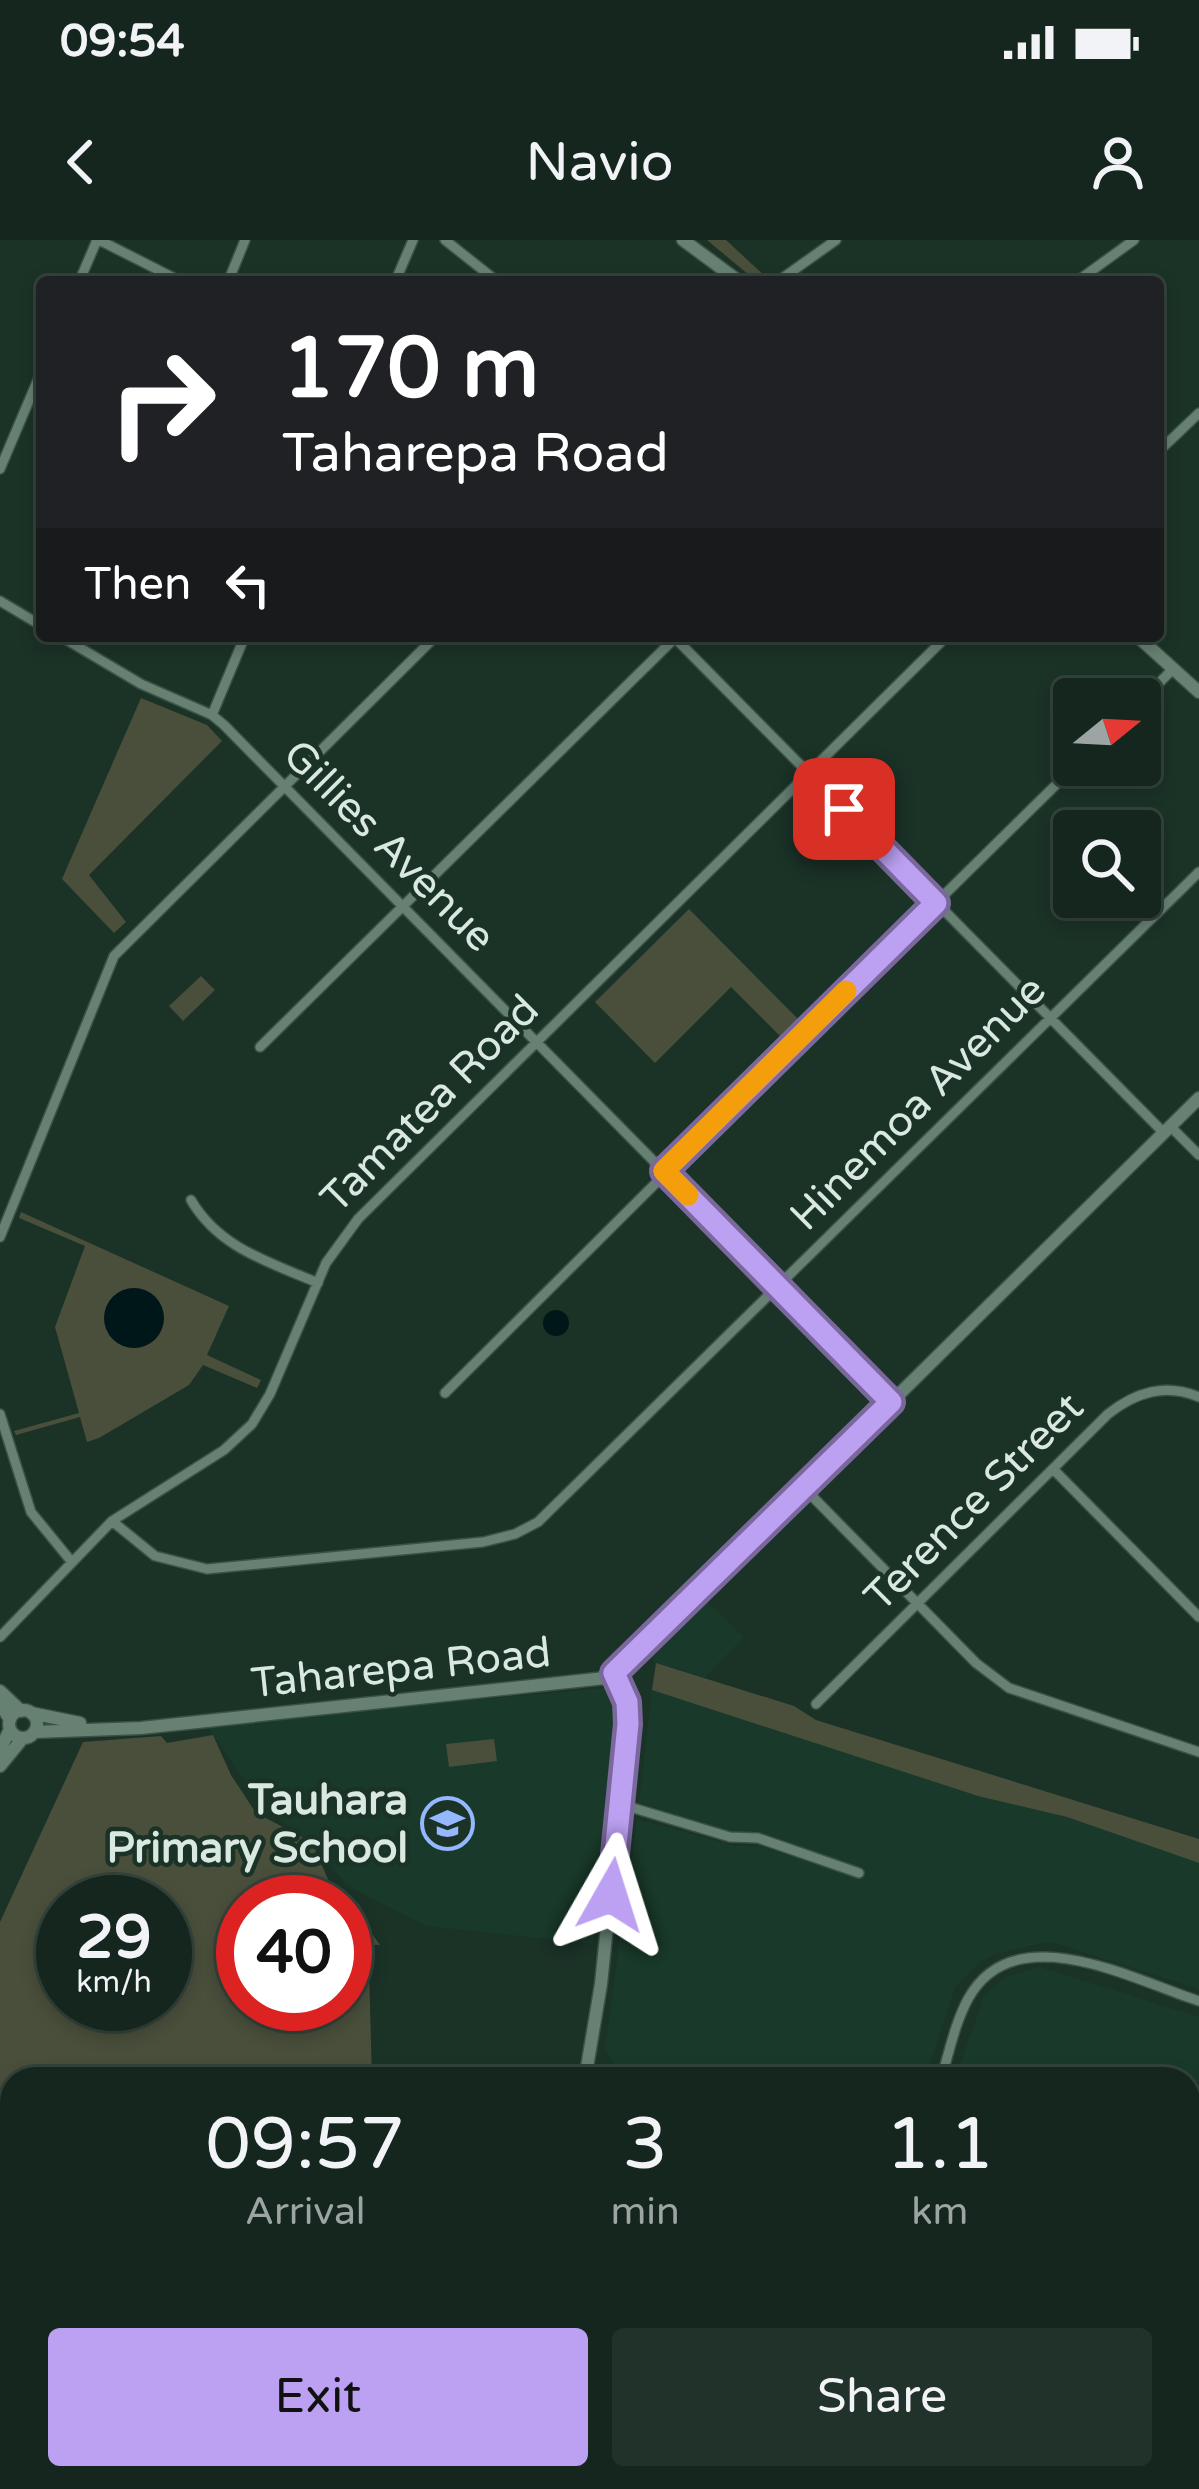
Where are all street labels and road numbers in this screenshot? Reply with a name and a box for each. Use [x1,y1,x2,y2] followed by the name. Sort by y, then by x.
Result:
[272,729,506,963] street label: Gillies Avenue
[780,965,1056,1241] street label: Hinemoa Avenue
[310,984,550,1224] street label: Tamatea Road
[854,1382,1094,1622] street label: Terence Street
[249,1627,553,1709] street label: Taharepa Road

